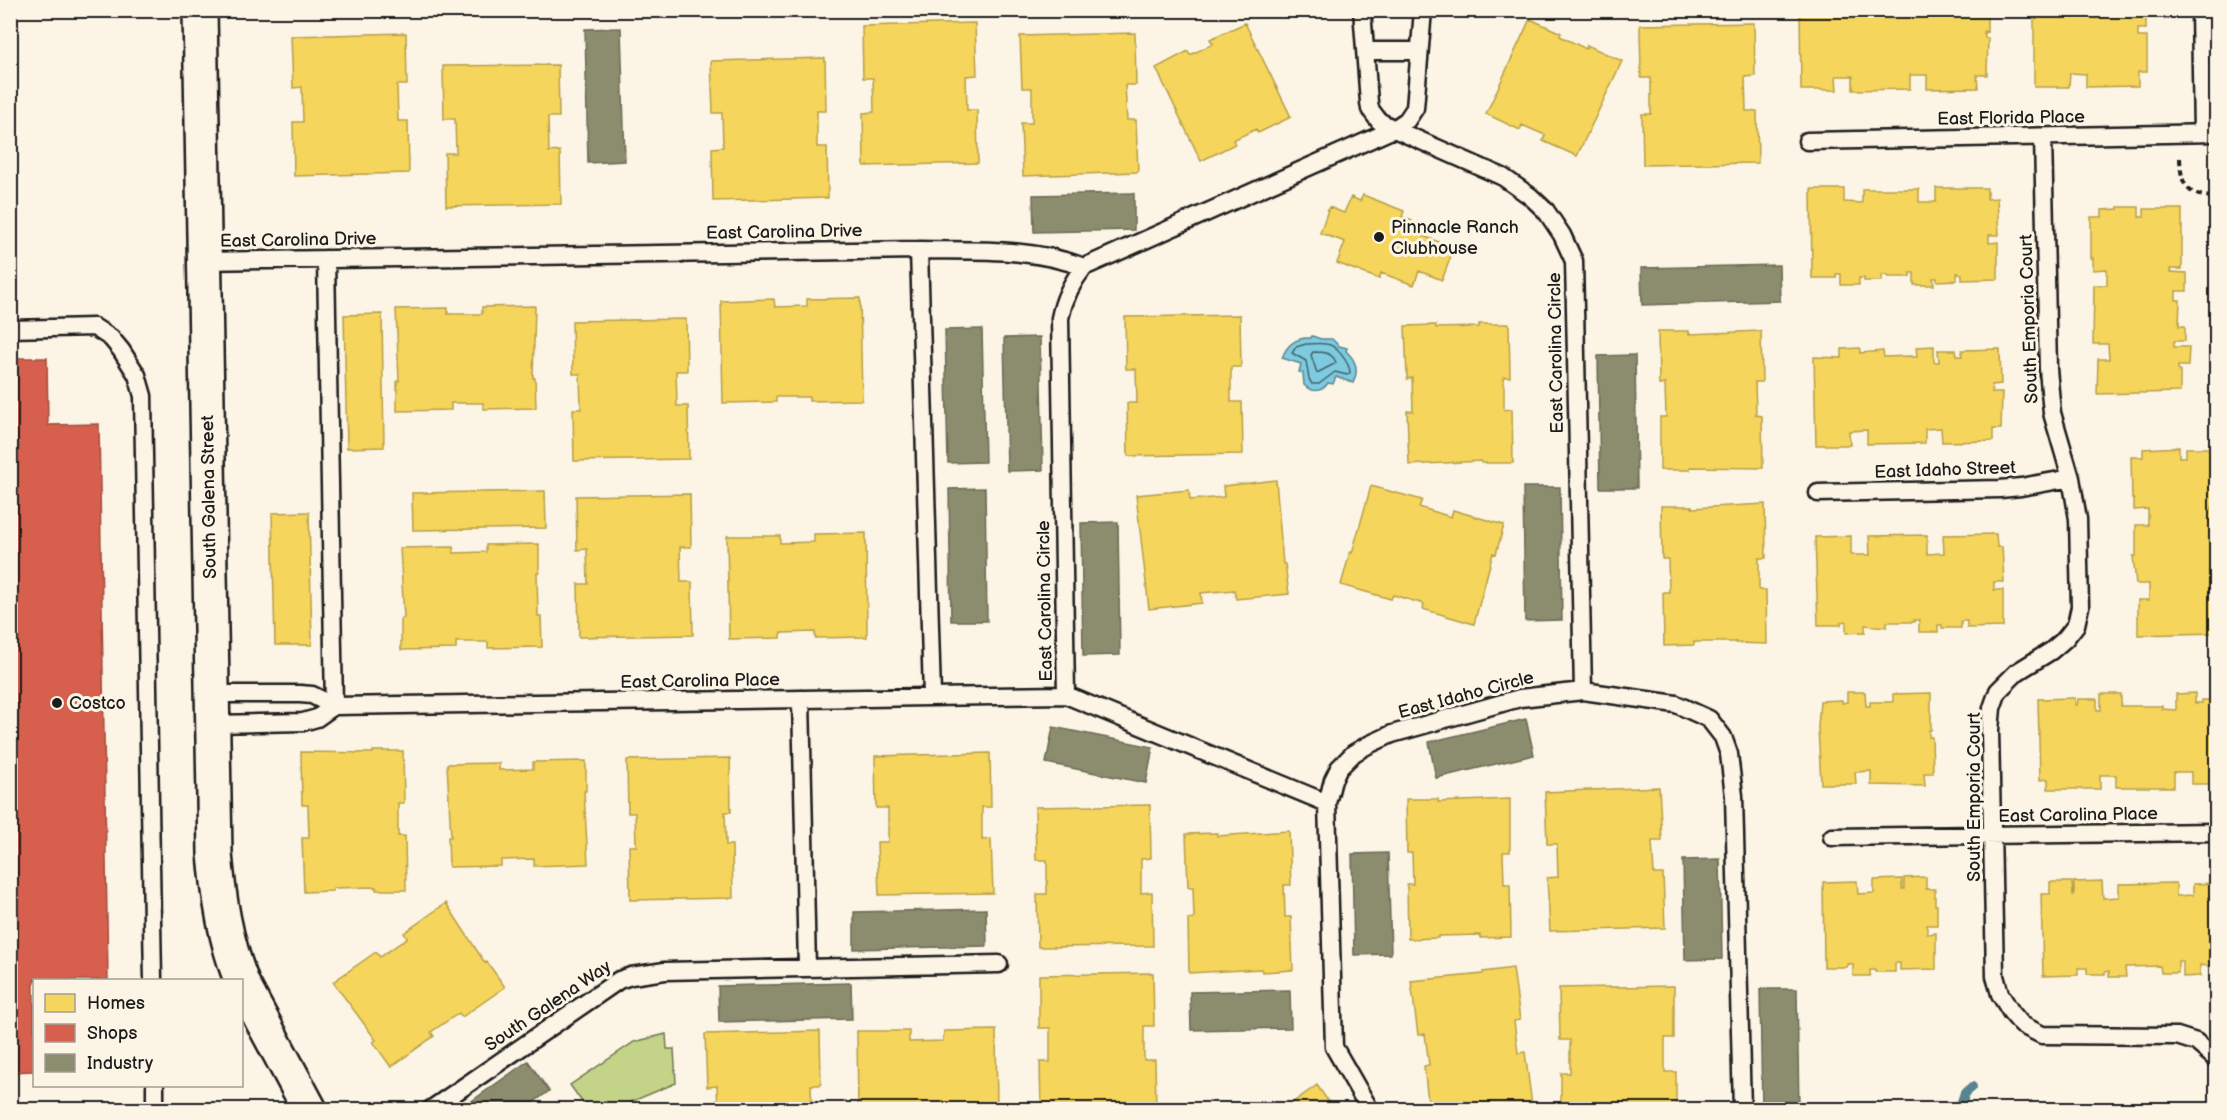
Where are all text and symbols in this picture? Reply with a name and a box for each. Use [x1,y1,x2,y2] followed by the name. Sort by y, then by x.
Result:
[1937,106,2085,130] street label: East Florida Place
[1391,217,1519,259] place label: Pinnacle Ranch Clubhouse
[706,220,863,244] street label: East Carolina Drive
[220,228,377,252] street label: East Carolina Drive
[1372,230,1386,244] marker: Pinnacle Ranch Clubhouse
[2016,233,2042,404] street label: South Emporia Court
[1544,272,1568,434] street label: East Carolina Circle
[197,414,221,579] street label: South Galena Street
[1874,457,2017,483] street label: East Idaho Street
[1033,520,1057,682] street label: East Carolina Circle
[1396,667,1537,723] street label: East Idaho Circle
[620,669,780,693] street label: East Carolina Place
[69,693,126,714] place label: Costco
[50,696,64,710] marker: Costco
[1964,712,1985,882] street label: South Emporia Court
[1998,803,2158,827] street label: East Carolina Place
[481,956,616,1056] street label: South Galena Way
[33,979,243,1087] legend
[87,993,145,1014] text: Homes
[87,1023,138,1044] text: Shops
[87,1053,154,1074] text: Industry

